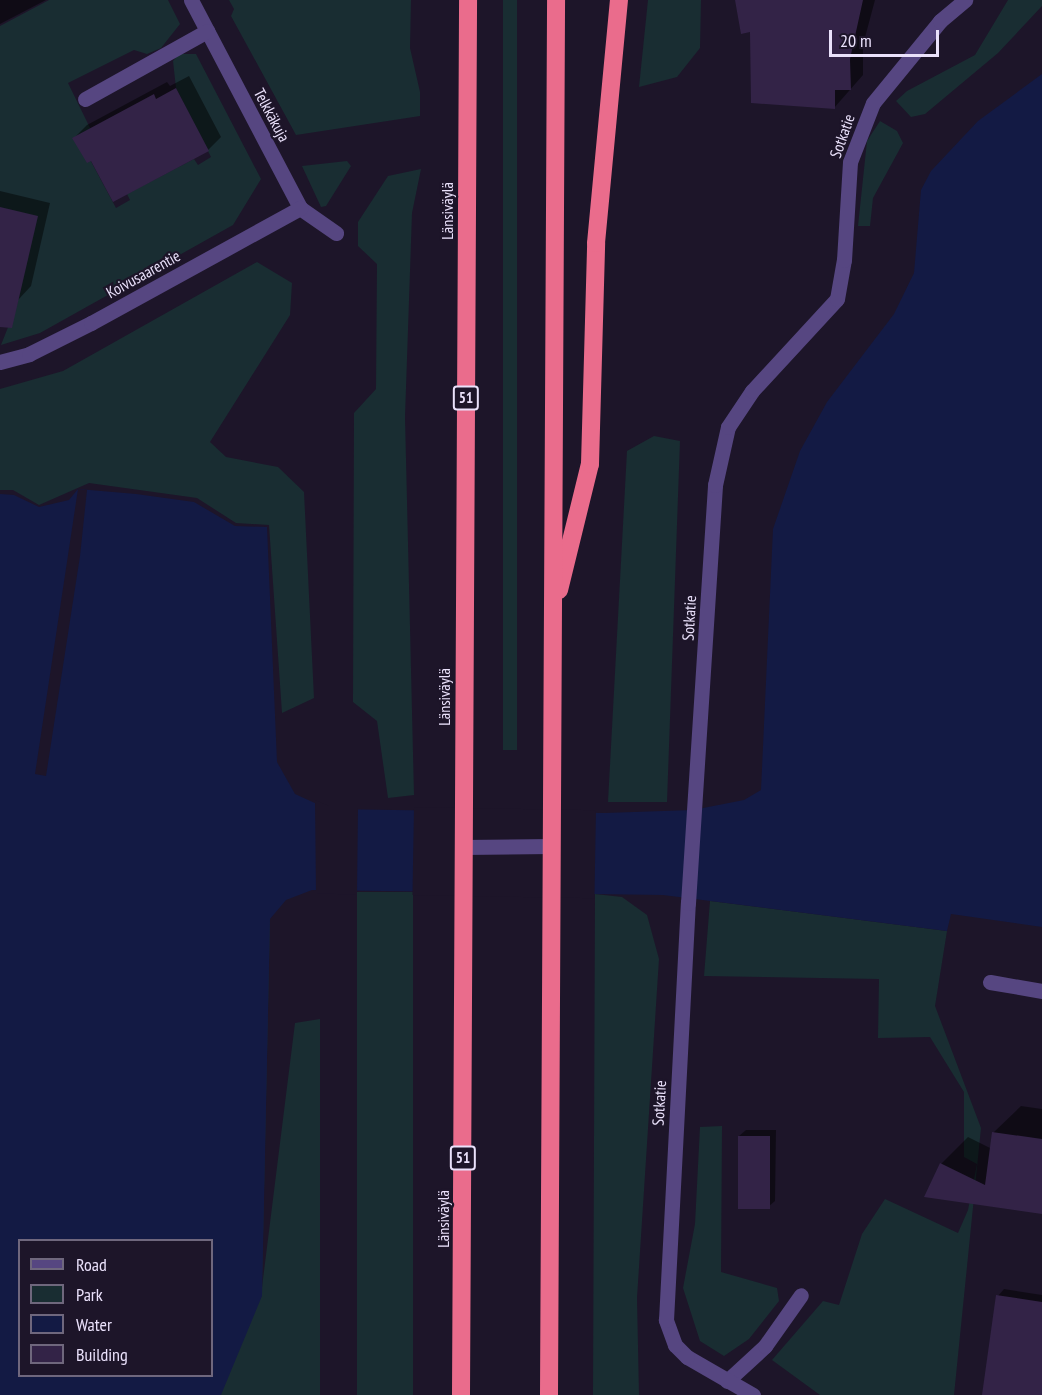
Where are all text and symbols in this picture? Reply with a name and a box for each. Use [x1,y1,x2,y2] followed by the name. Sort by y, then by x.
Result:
[832,18,942,56] scale bar
[840,29,872,52] text: 20 m
[250,85,294,145] street label: Telkkäkuja
[826,111,858,161] street label: Sotkatie
[437,182,457,240] street label: Länsiväylä
[103,246,183,302] street label: Koivusaarentie
[452,386,480,410] road number: 51
[678,595,700,641] street label: Sotkatie
[434,668,454,726] street label: Länsiväylä
[648,1080,670,1126] street label: Sotkatie
[450,1146,476,1170] road number: 51
[433,1190,453,1248] street label: Länsiväylä
[18,1239,213,1377] legend
[76,1253,107,1276] text: Road
[76,1283,103,1306] text: Park
[76,1313,112,1336] text: Water
[76,1343,128,1366] text: Building

